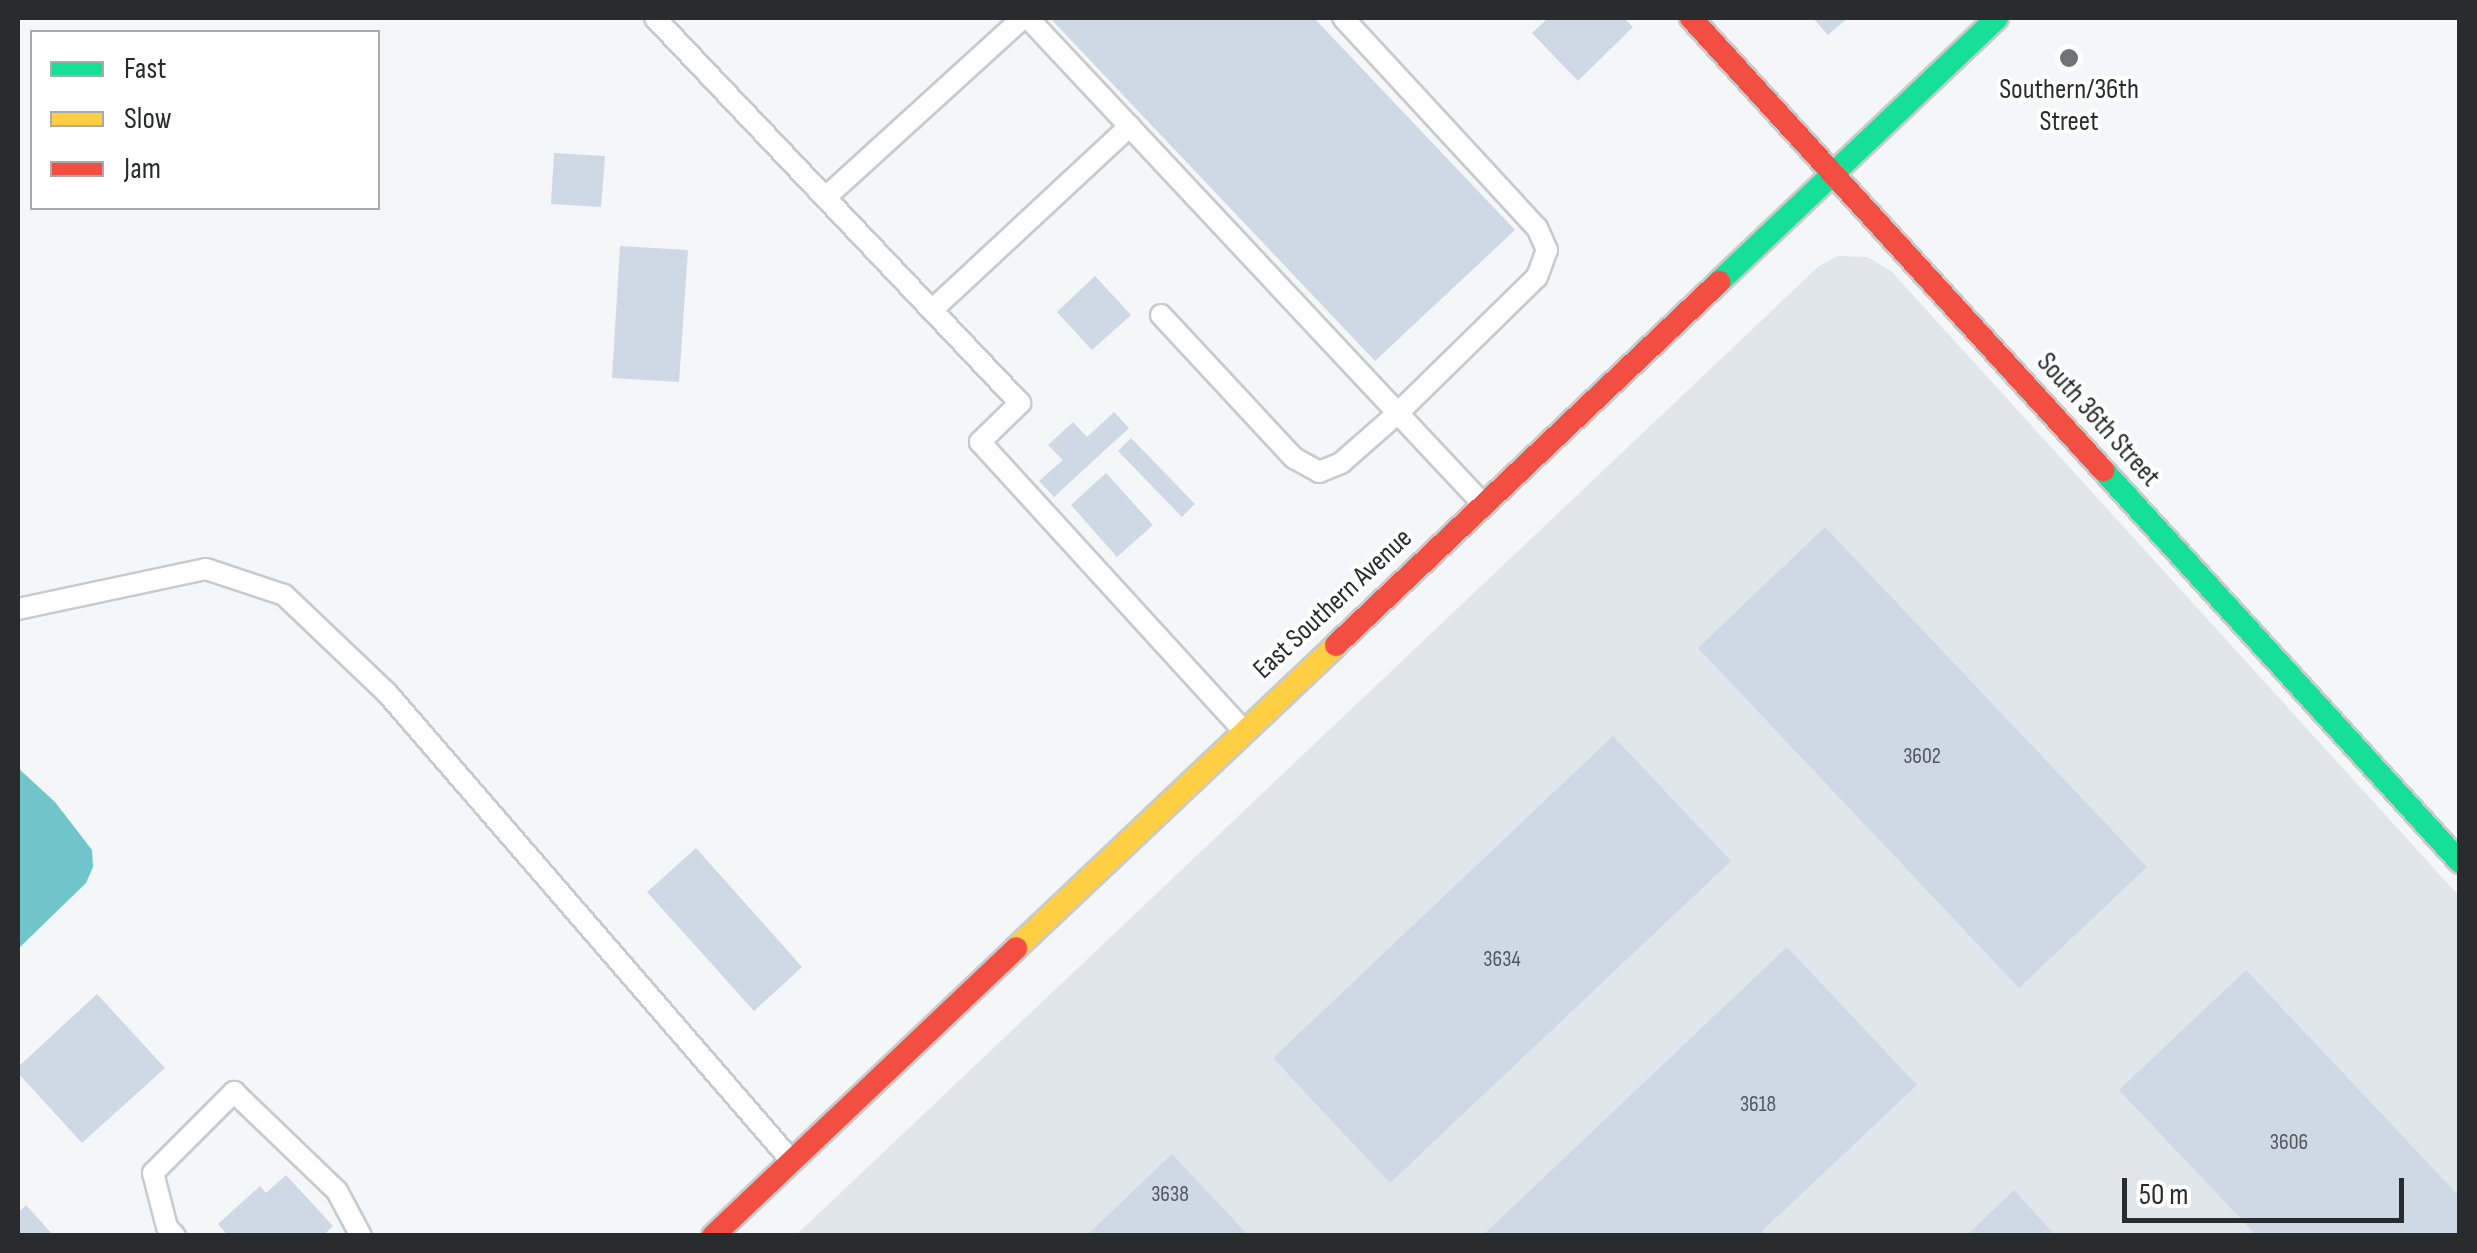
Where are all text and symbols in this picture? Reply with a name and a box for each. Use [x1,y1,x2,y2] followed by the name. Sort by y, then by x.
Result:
[30,30,380,210] legend
[2058,47,2080,69] marker: Southern/36th Street
[124,51,166,87] text: Fast
[1999,73,2139,139] place label: Southern/36th Street
[124,101,172,137] text: Slow
[124,151,161,187] text: Jam
[2029,346,2167,494] street label: South 36th Street
[1247,522,1419,686] street label: East Southern Avenue
[1903,744,1941,770] house number: 3602
[1483,947,1521,973] house number: 3634
[1740,1092,1776,1118] house number: 3618
[2270,1130,2308,1156] house number: 3606
[2127,1158,2410,1220] scale bar
[2139,1177,2188,1213] text: 50 m
[1151,1182,1189,1208] house number: 3638

